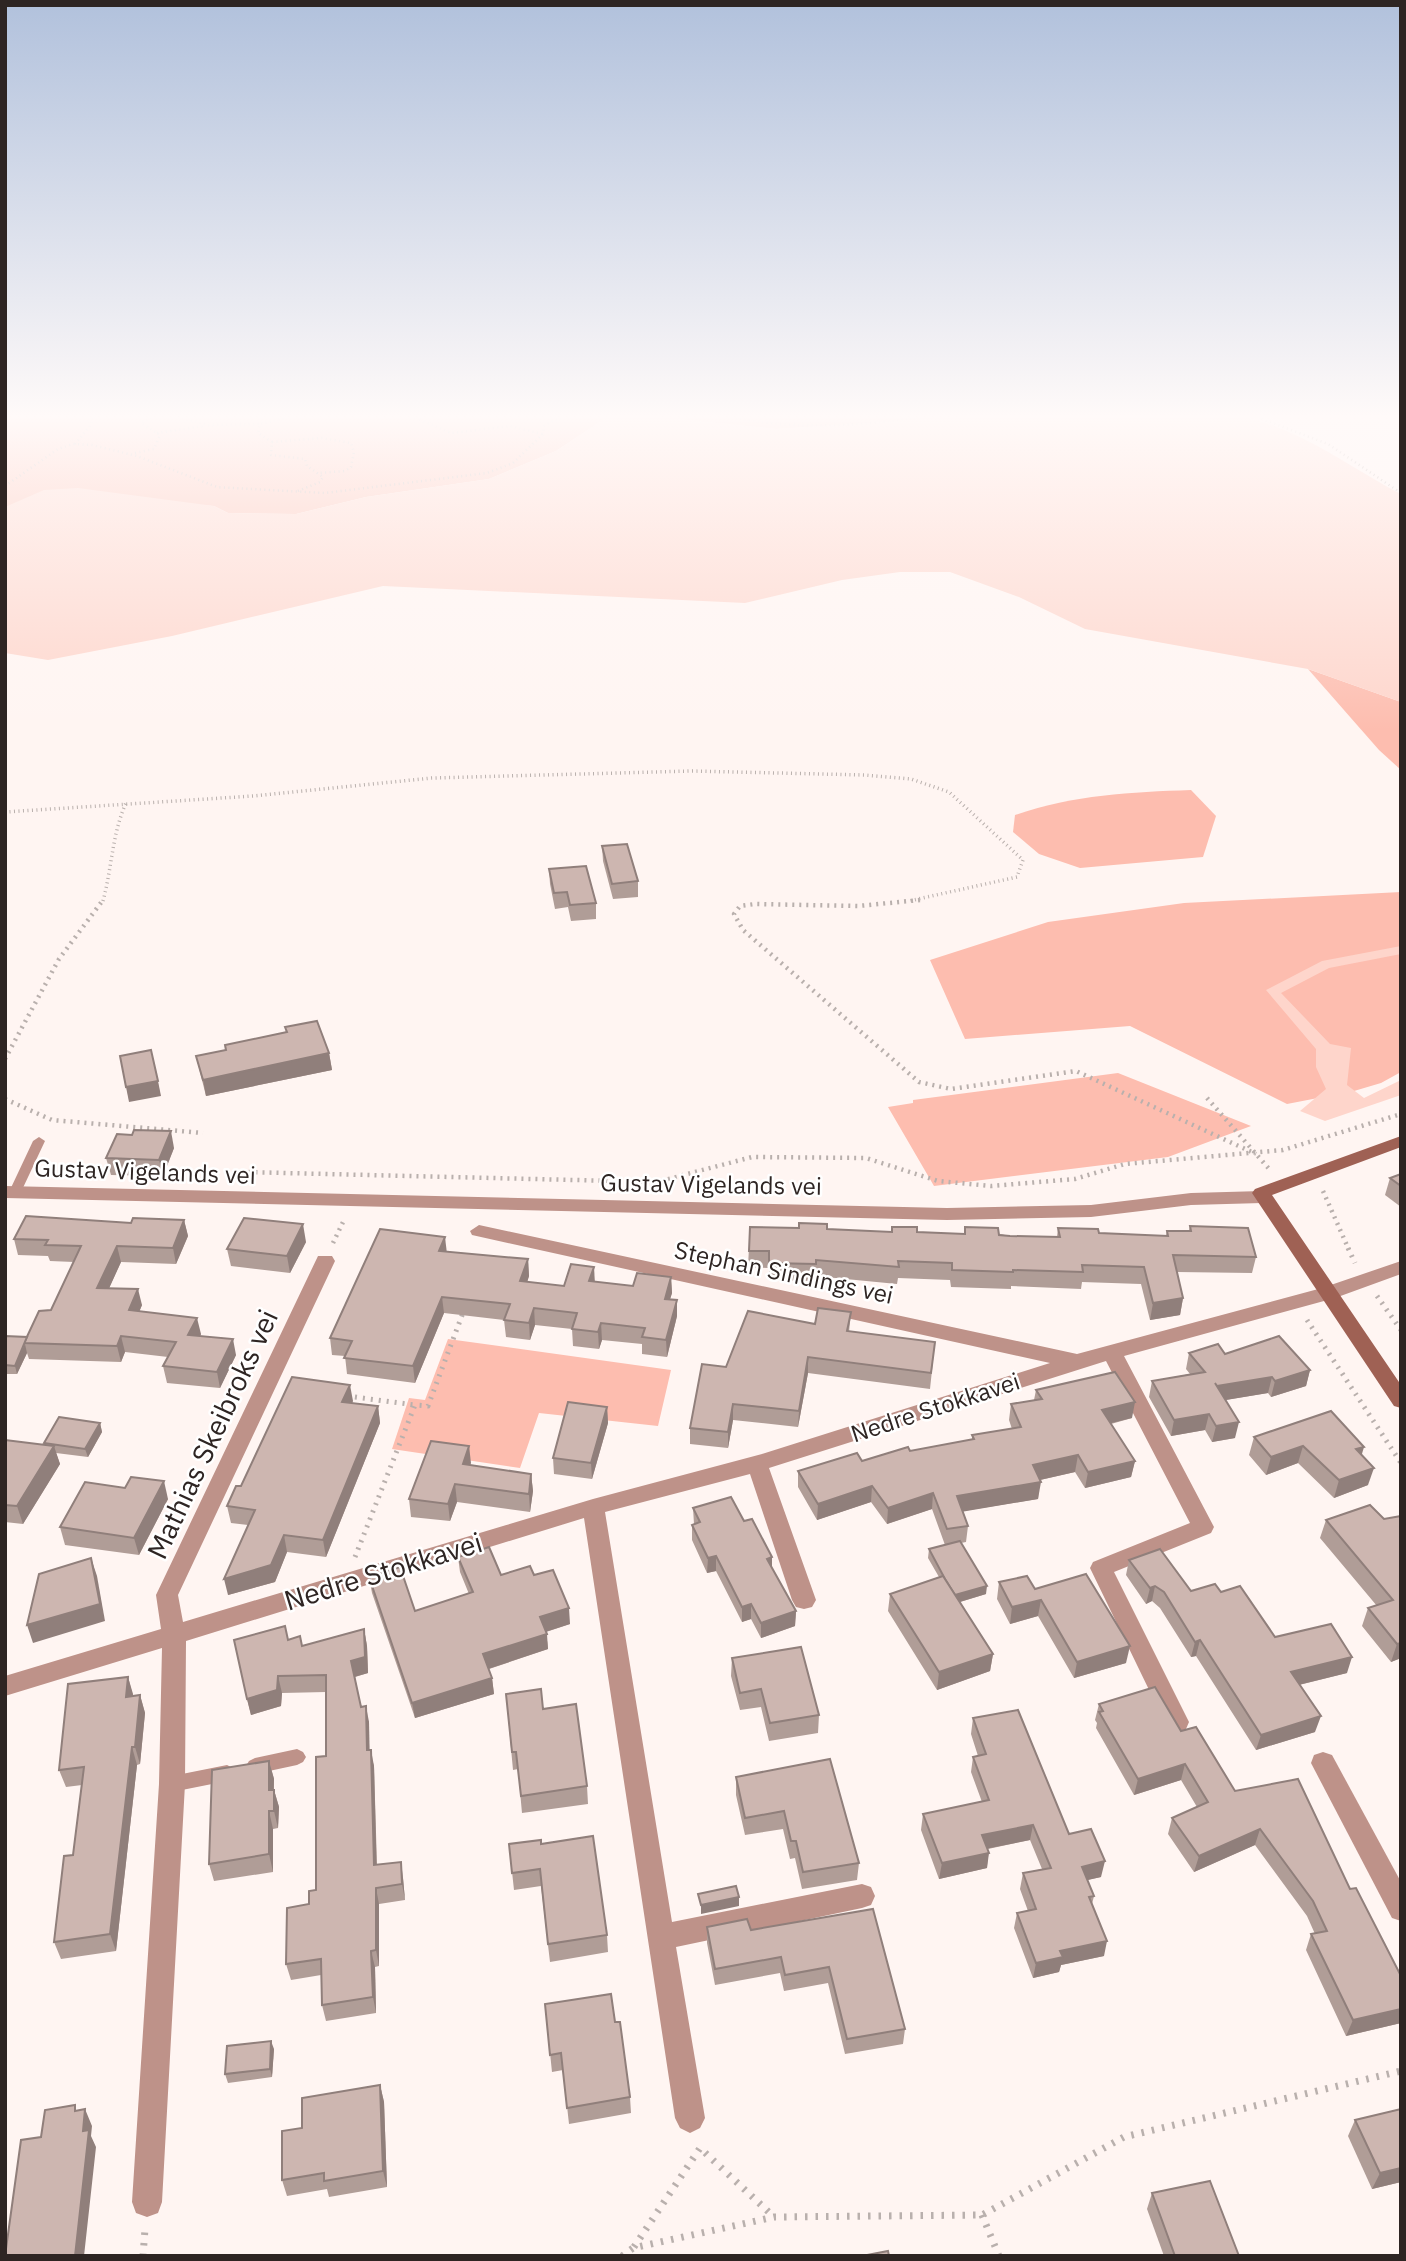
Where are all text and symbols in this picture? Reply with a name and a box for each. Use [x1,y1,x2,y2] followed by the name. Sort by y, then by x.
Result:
[34,1151,256,1191] street label: Gustav Vigelands vei
[600,1166,822,1202] street label: Gustav Vigelands vei
[672,1233,896,1311] street label: Stephan Sindings vei
[138,1303,286,1565] street label: Mathias Skeibroks vei
[846,1365,1024,1449] street label: Nedre Stokkavei
[279,1523,487,1619] street label: Nedre Stokkavei

